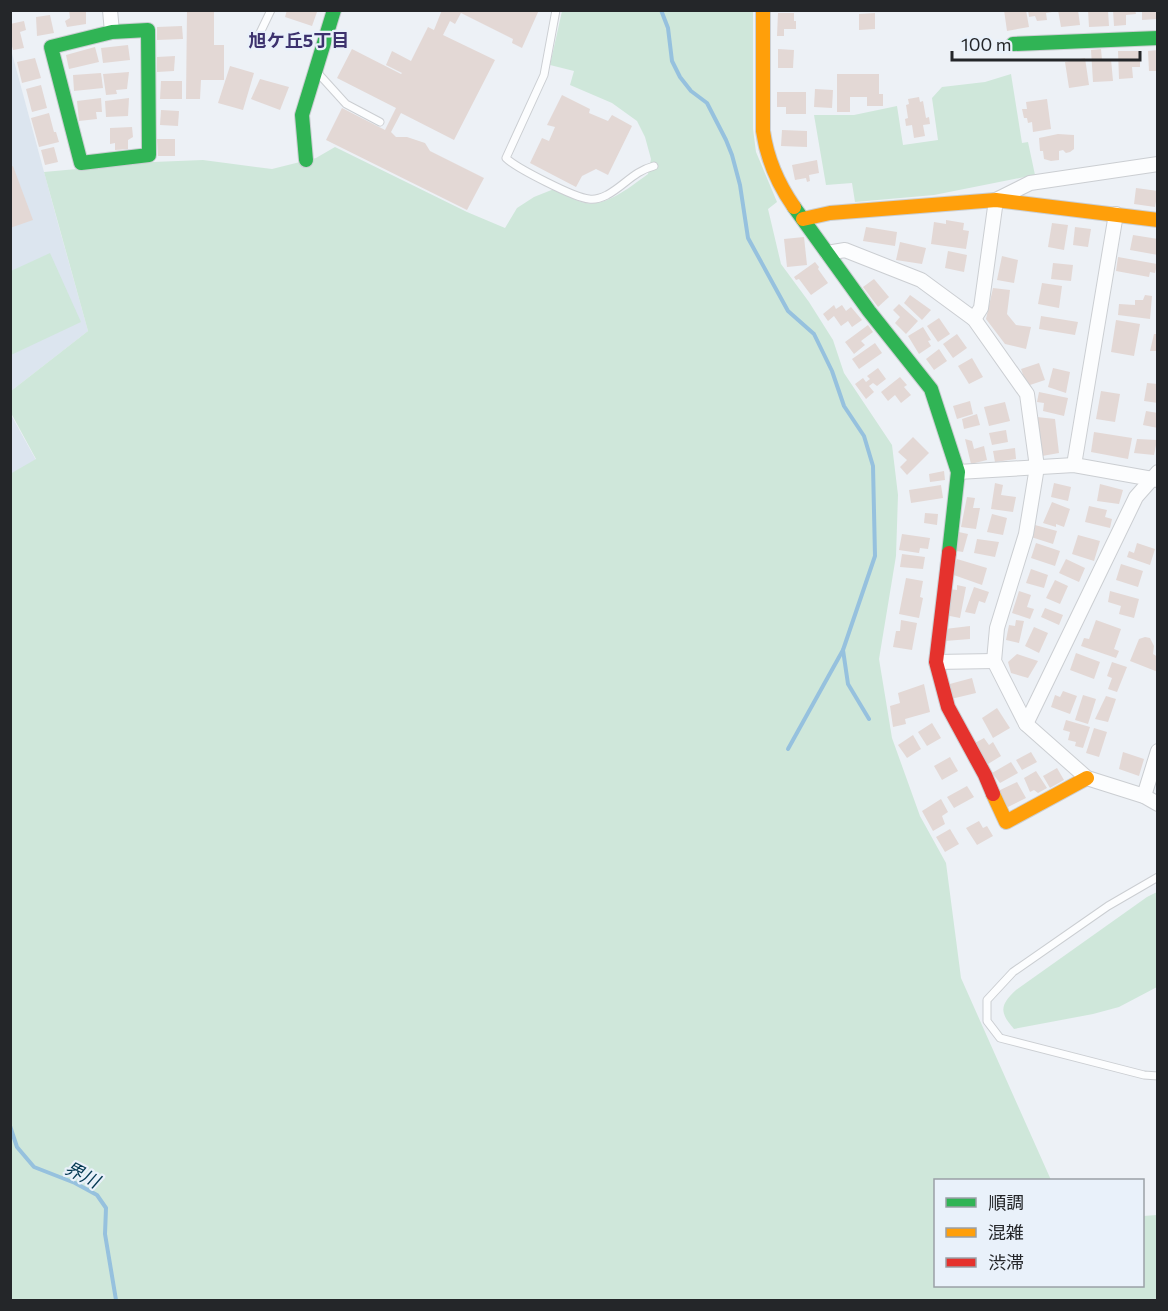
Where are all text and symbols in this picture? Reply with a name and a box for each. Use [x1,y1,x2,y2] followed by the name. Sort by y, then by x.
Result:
[952,24,1140,62] scale bar
[249,29,349,51] district label: 旭ケ丘5丁目
[961,33,1011,55] text: 100 m
[61,1156,105,1193] water label: 界川
[934,1179,1144,1287] legend
[988,1191,1024,1213] text: 順調
[988,1221,1024,1243] text: 混雑
[988,1251,1024,1273] text: 渋滞

